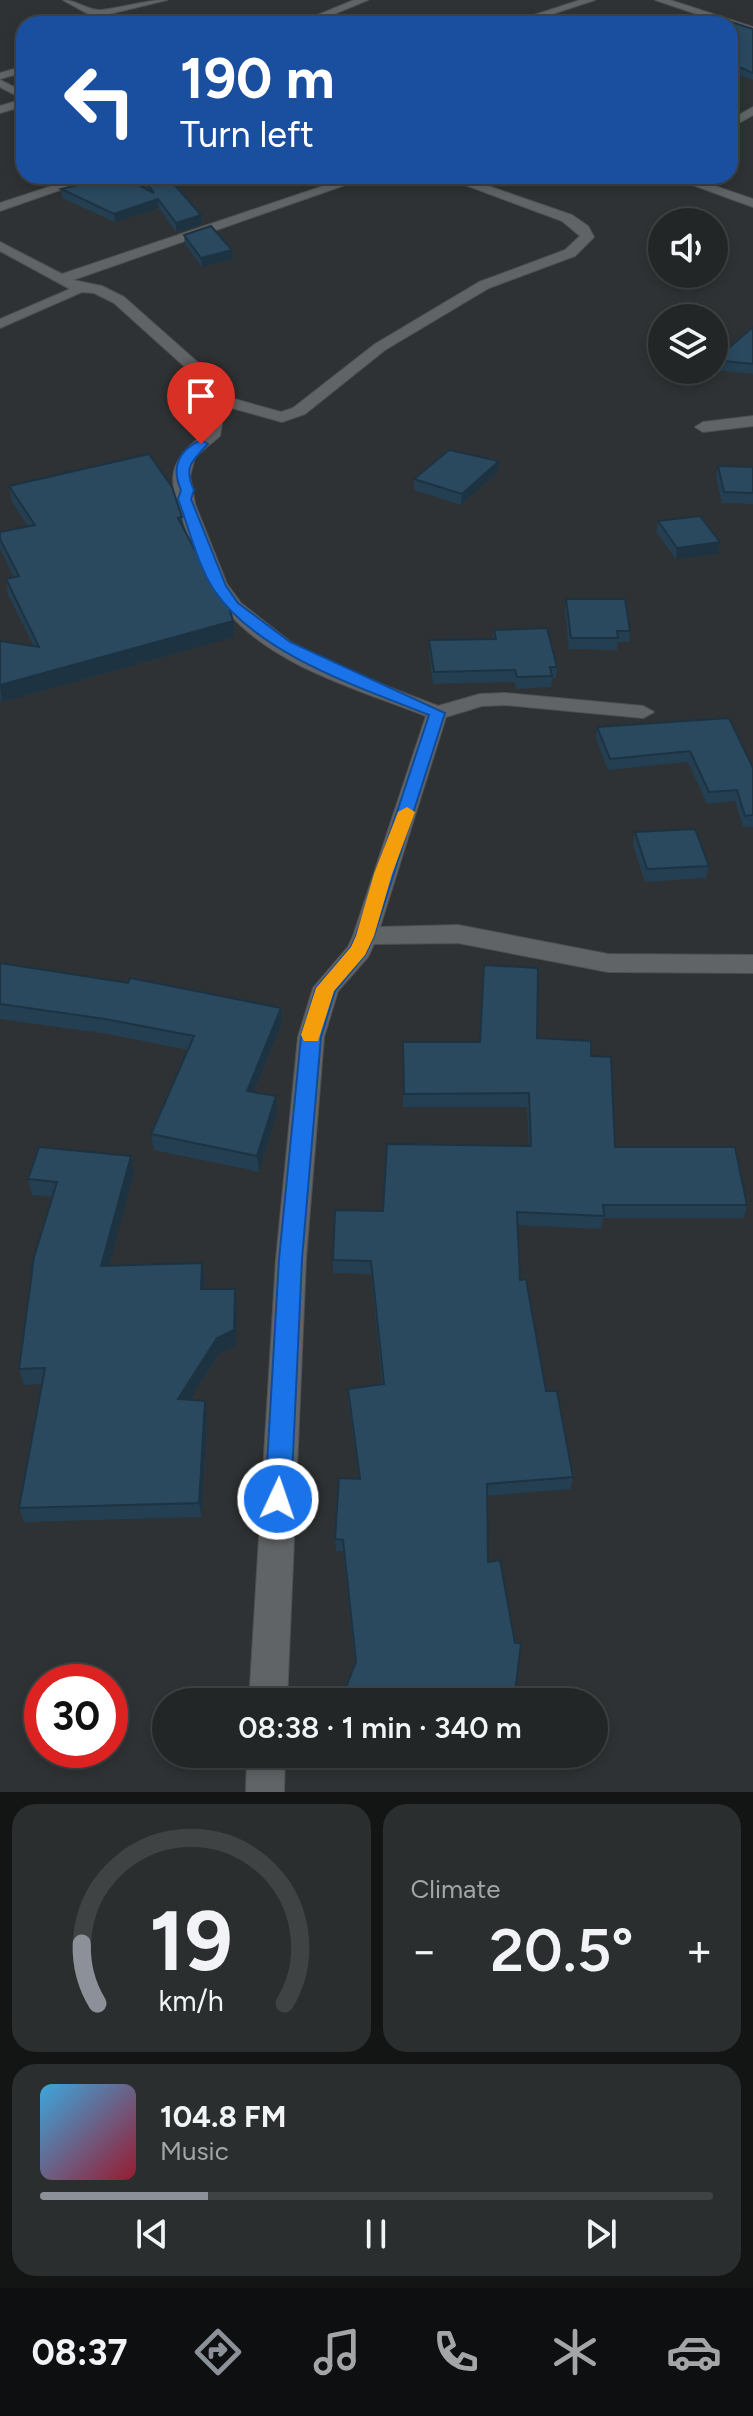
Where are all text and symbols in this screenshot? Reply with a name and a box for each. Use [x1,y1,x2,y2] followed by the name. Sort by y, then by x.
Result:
[180,45,335,112] text: 190 m
[48,48,152,152] icon: left
[180,113,314,156] text: Turn left
[648,208,728,384] map controls
[648,208,728,288] button: sound
[648,304,728,384] button: layers
[167,362,235,444] pin
[179,374,223,418] icon: arrive
[236,1457,320,1541] position arrow
[24,1664,128,1768] speed limit sign: 30
[238,1709,522,1746] text: 08:38 · 1 min · 340 m
[411,1873,500,1905] text: Climate
[150,1891,233,1991] text: 19
[490,1914,634,1986] text: 20.5°
[411,1924,438,1977] text: −
[686,1924,713,1977] text: +
[159,1984,224,2018] text: km/h
[160,2098,286,2135] text: 104.8 FM
[160,2135,229,2167] text: Music
[130,2212,174,2256] icon: previous
[354,2212,398,2256] icon: pause
[579,2212,623,2256] icon: next
[190,2324,246,2380] icon: directions
[309,2324,365,2380] icon: music
[428,2324,484,2380] icon: phone
[547,2324,603,2380] icon: climate
[666,2324,722,2380] icon: car
[31,2331,128,2374] text: 08:37

